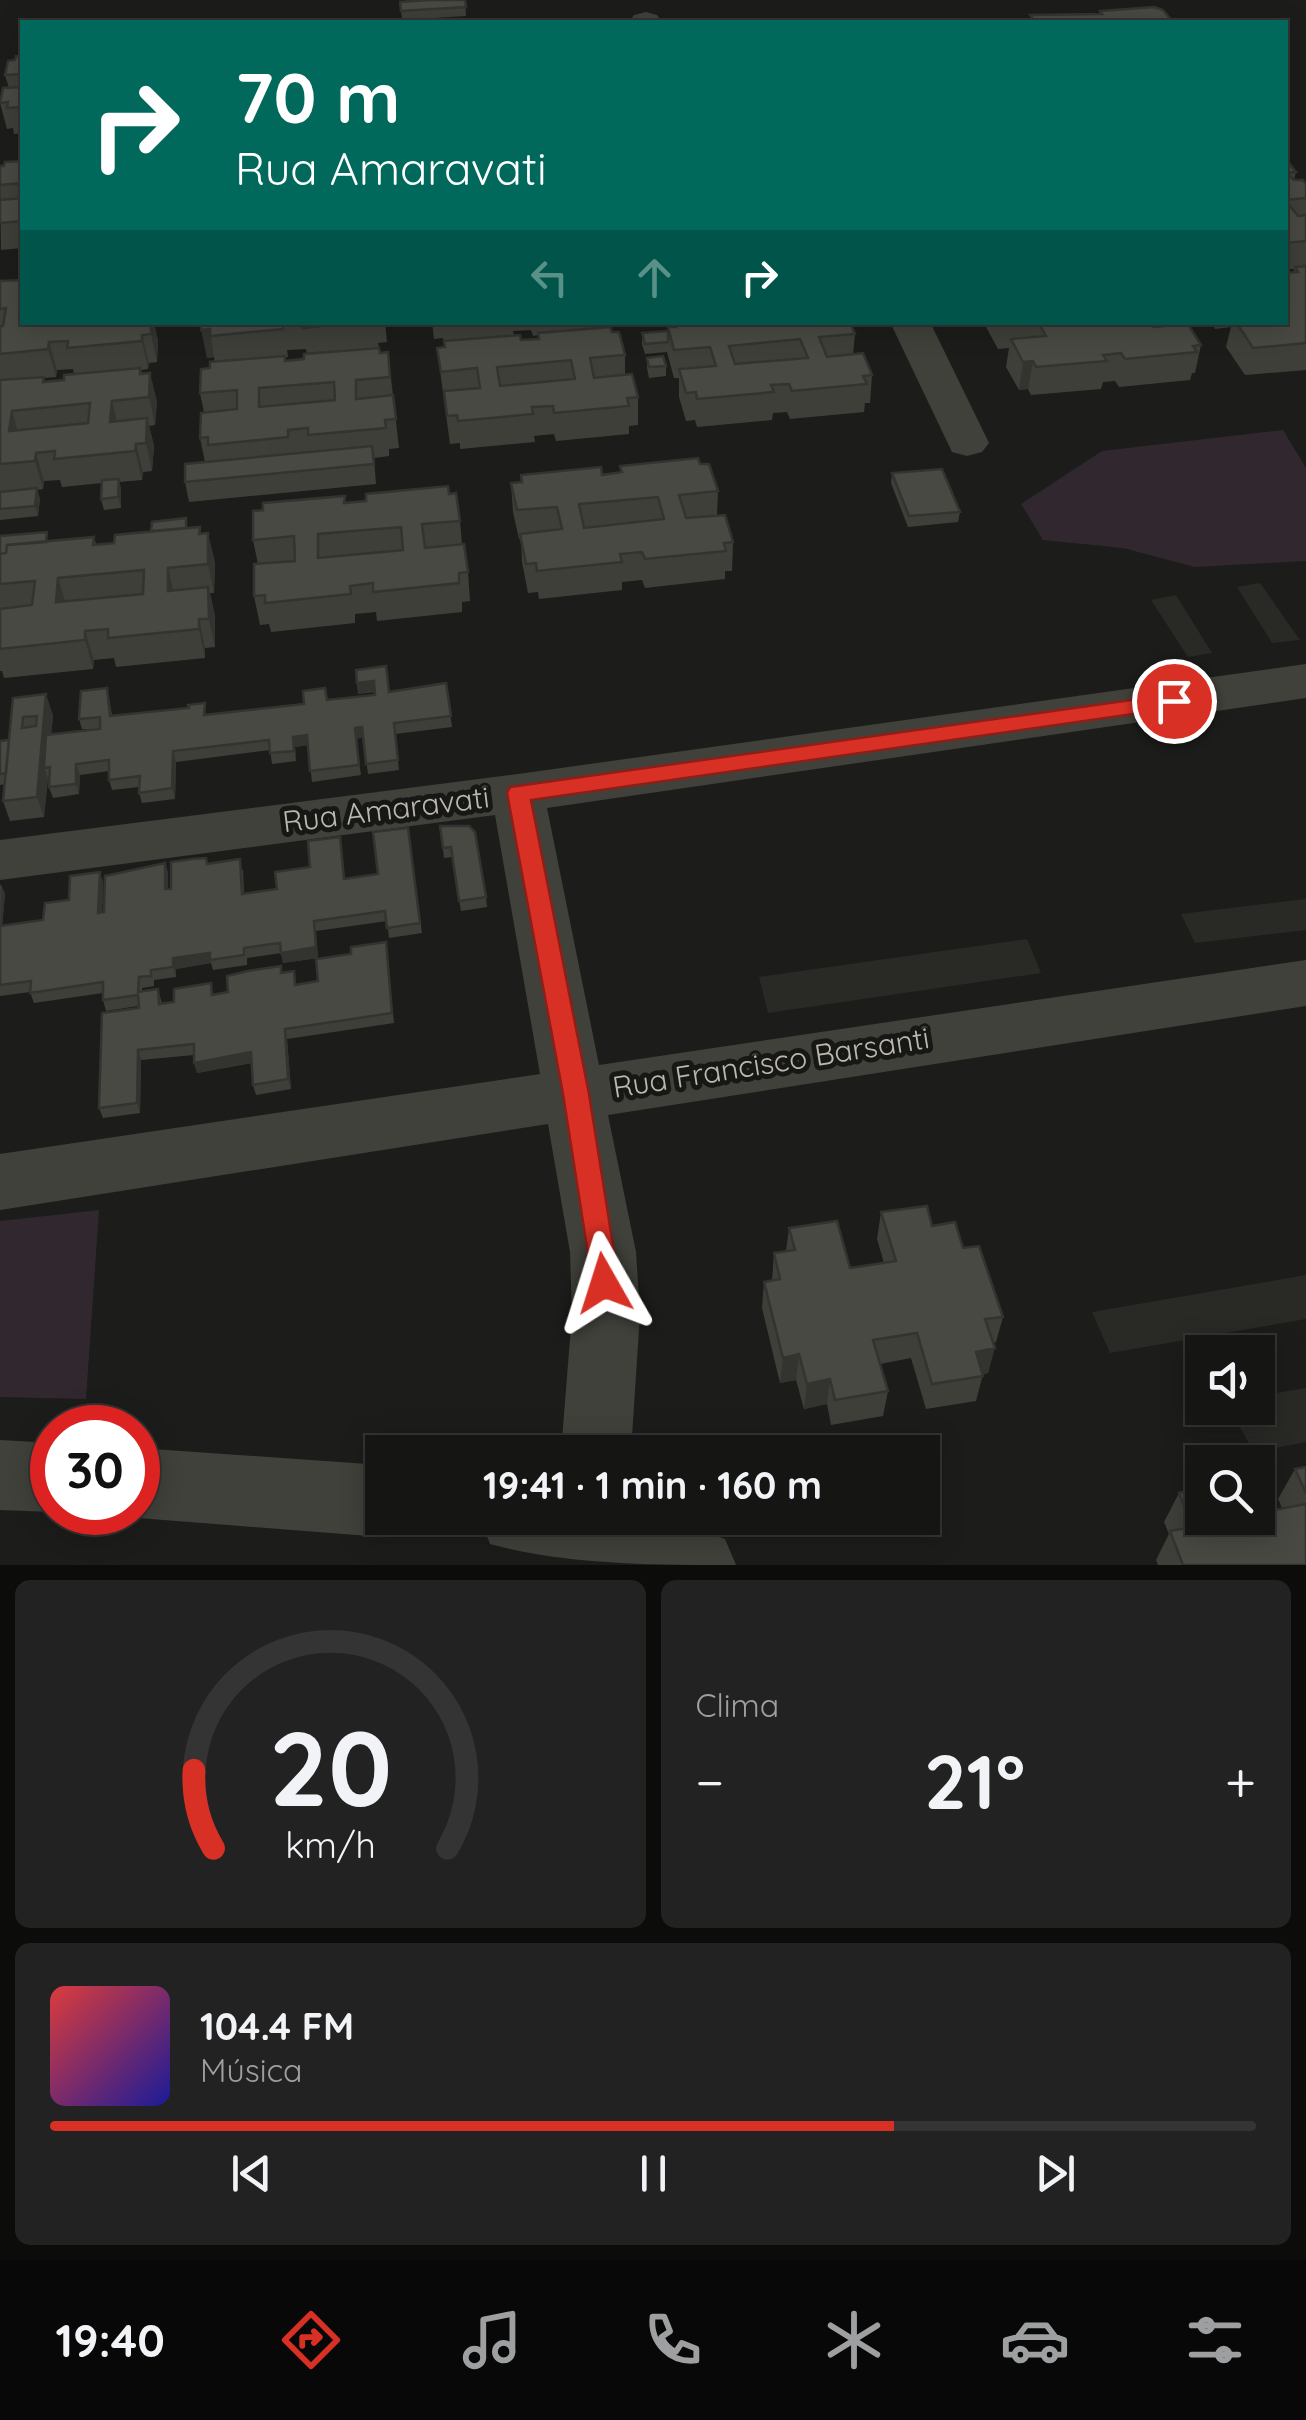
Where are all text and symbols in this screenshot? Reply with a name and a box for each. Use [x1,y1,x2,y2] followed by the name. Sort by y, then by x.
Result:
[235,53,401,141] text: 70 m
[70,60,200,190] icon: right
[235,140,547,196] text: Rua Amaravati
[522,250,577,305] icon: left
[627,250,682,305] icon: ahead
[732,250,787,305] icon: right
[1132,659,1217,744] pin
[1147,674,1202,729] icon: arrive
[280,777,491,841] street label: Rua Amaravati
[610,1018,932,1106] street label: Rua Francisco Barsanti
[552,1231,656,1335] position arrow
[1185,1335,1275,1535] map controls
[1185,1335,1275,1425] button: sound
[30,1405,160,1535] speed limit sign: 30
[1185,1445,1275,1535] button: search
[483,1461,822,1509] text: 19:41 · 1 min · 160 m
[696,1685,779,1725] text: Clima
[269,1702,392,1832] text: 20
[924,1734,1025,1828] text: 21°
[696,1747,724,1816] text: −
[1225,1747,1256,1816] text: +
[285,1822,376,1867] text: km/h
[200,2002,354,2050] text: 104.4 FM
[200,2050,303,2090] text: Música
[224,2146,279,2201] icon: previous
[626,2146,681,2201] icon: pause
[1028,2146,1083,2201] icon: next
[276,2305,346,2375] icon: directions
[457,2305,527,2375] icon: music
[638,2305,708,2375] icon: phone
[819,2305,889,2375] icon: climate
[1000,2305,1070,2375] icon: car
[1180,2305,1250,2375] icon: filters
[55,2312,165,2368] text: 19:40

